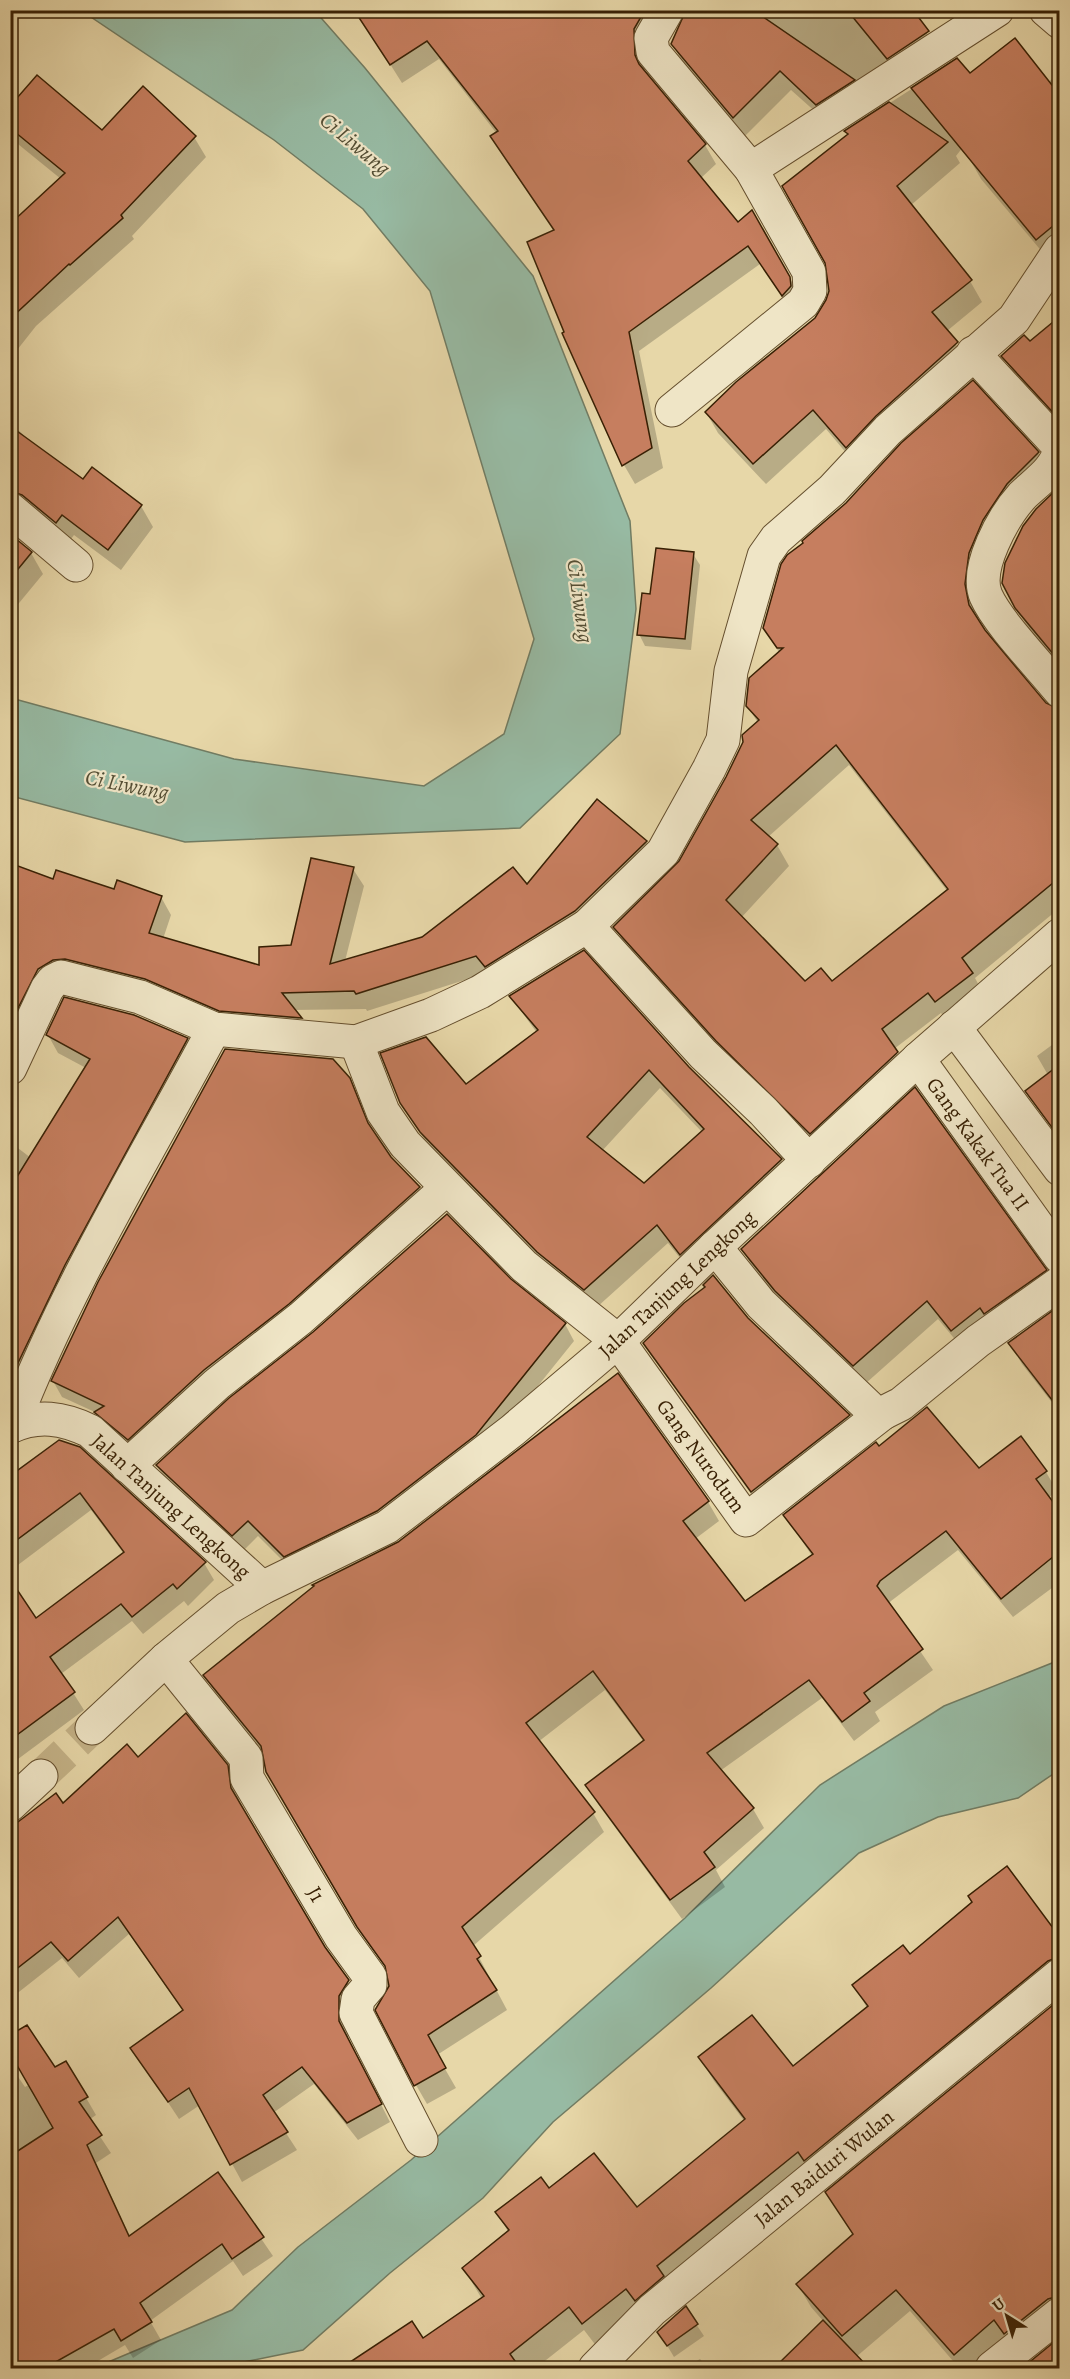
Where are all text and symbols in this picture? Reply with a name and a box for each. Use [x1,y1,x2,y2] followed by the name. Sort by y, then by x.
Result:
[313,105,397,183] water label: Ci Liwung
[559,557,601,645] water label: Ci Liwung
[83,762,171,808] water label: Ci Liwung
[920,1072,1036,1216] street label: Gang Kakak Tua II
[592,1203,762,1364] street label: Jalan Tanjung Lengkong
[650,1393,752,1519] street label: Gang Nurodum
[85,1427,257,1586] street label: Jalan Tanjung Lengkong
[300,1881,332,1907] street label: J1
[748,2103,900,2233] street label: Jalan Baiduri Wulan
[977,2286,1037,2346] north arrow
[988,2293,1010,2317] text: U

